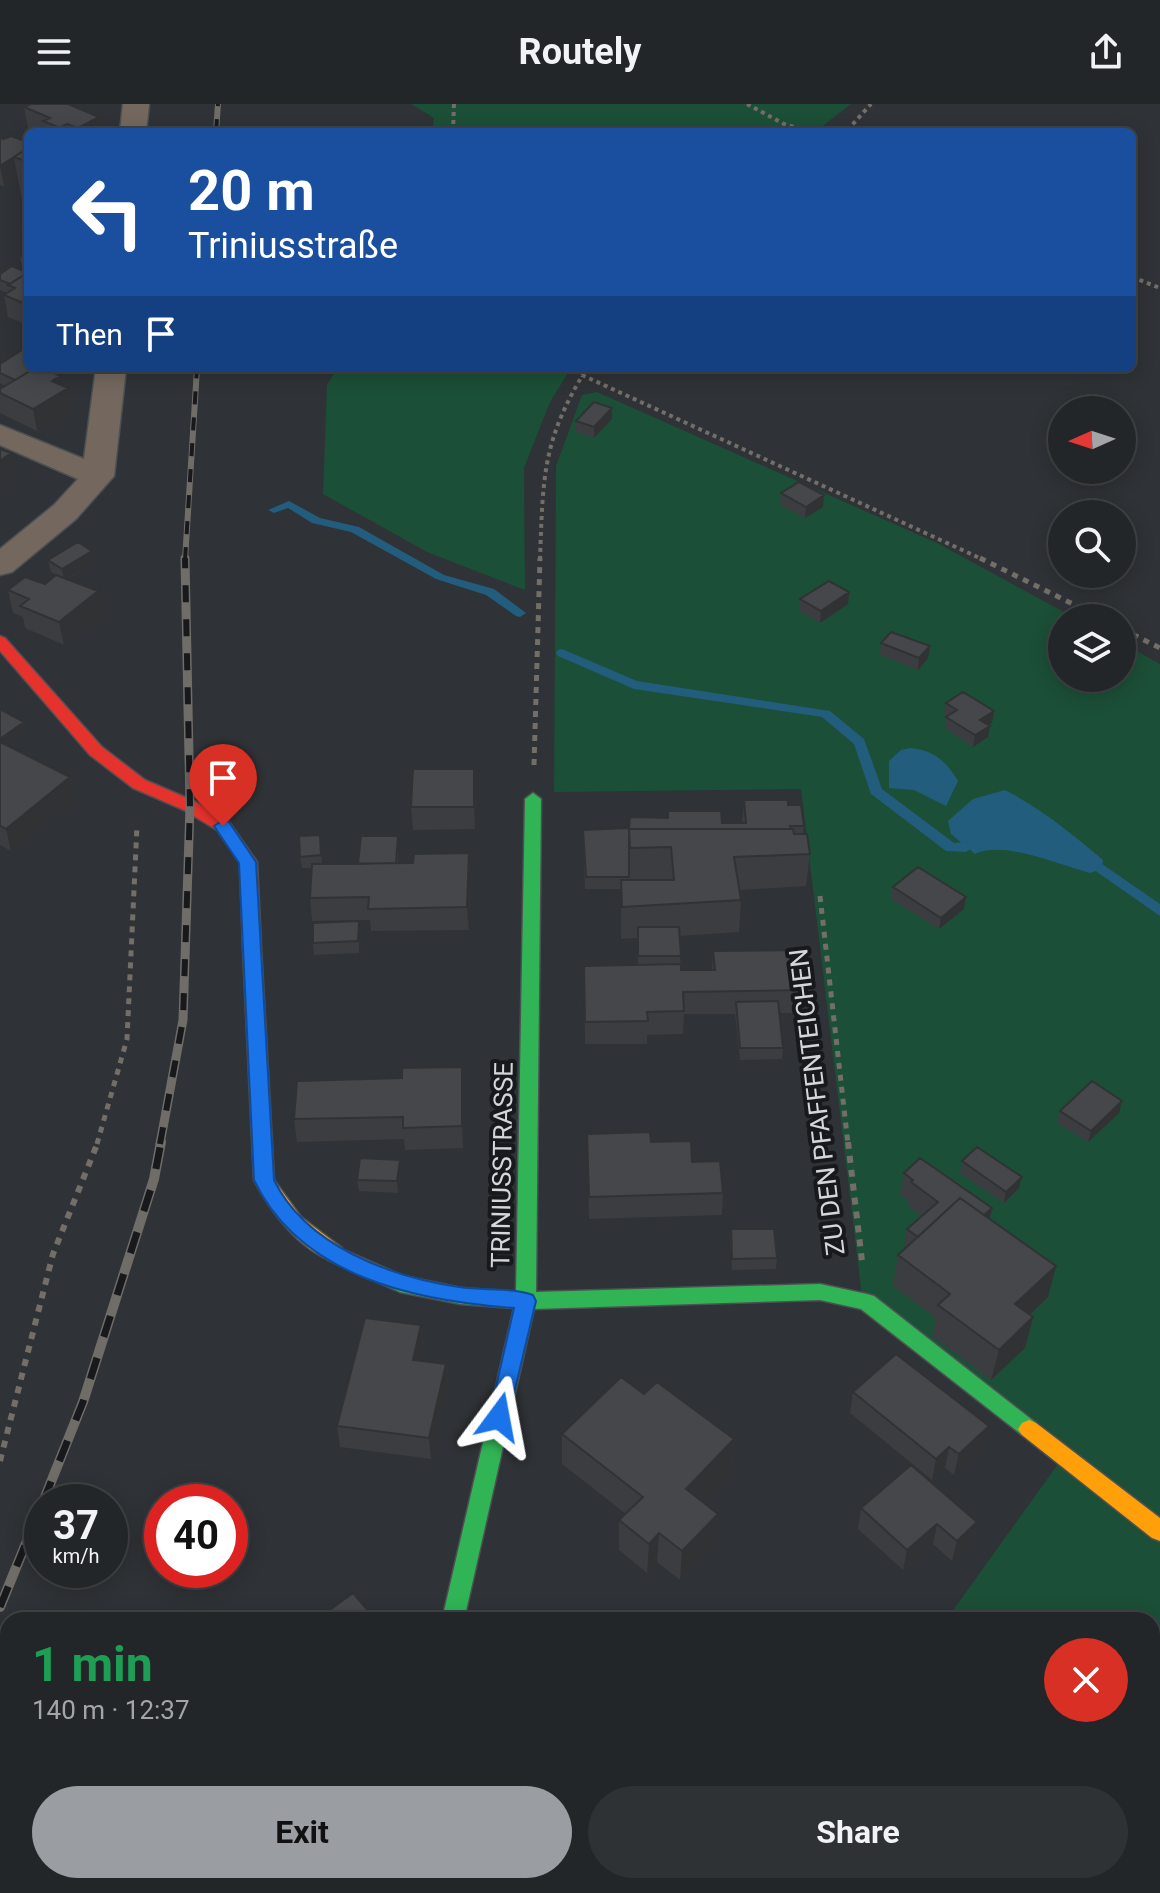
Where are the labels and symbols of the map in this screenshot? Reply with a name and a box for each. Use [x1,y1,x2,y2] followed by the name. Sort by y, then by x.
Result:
[1048,396,1136,484] north arrow
[189,744,257,826] pin
[783,947,851,1257] street label: ZU DEN PFAFFENTEICHEN
[485,1062,519,1268] street label: TRINIUSSTRASSE
[457,1375,541,1459] position arrow
[144,1484,248,1588] speed limit sign: 40

